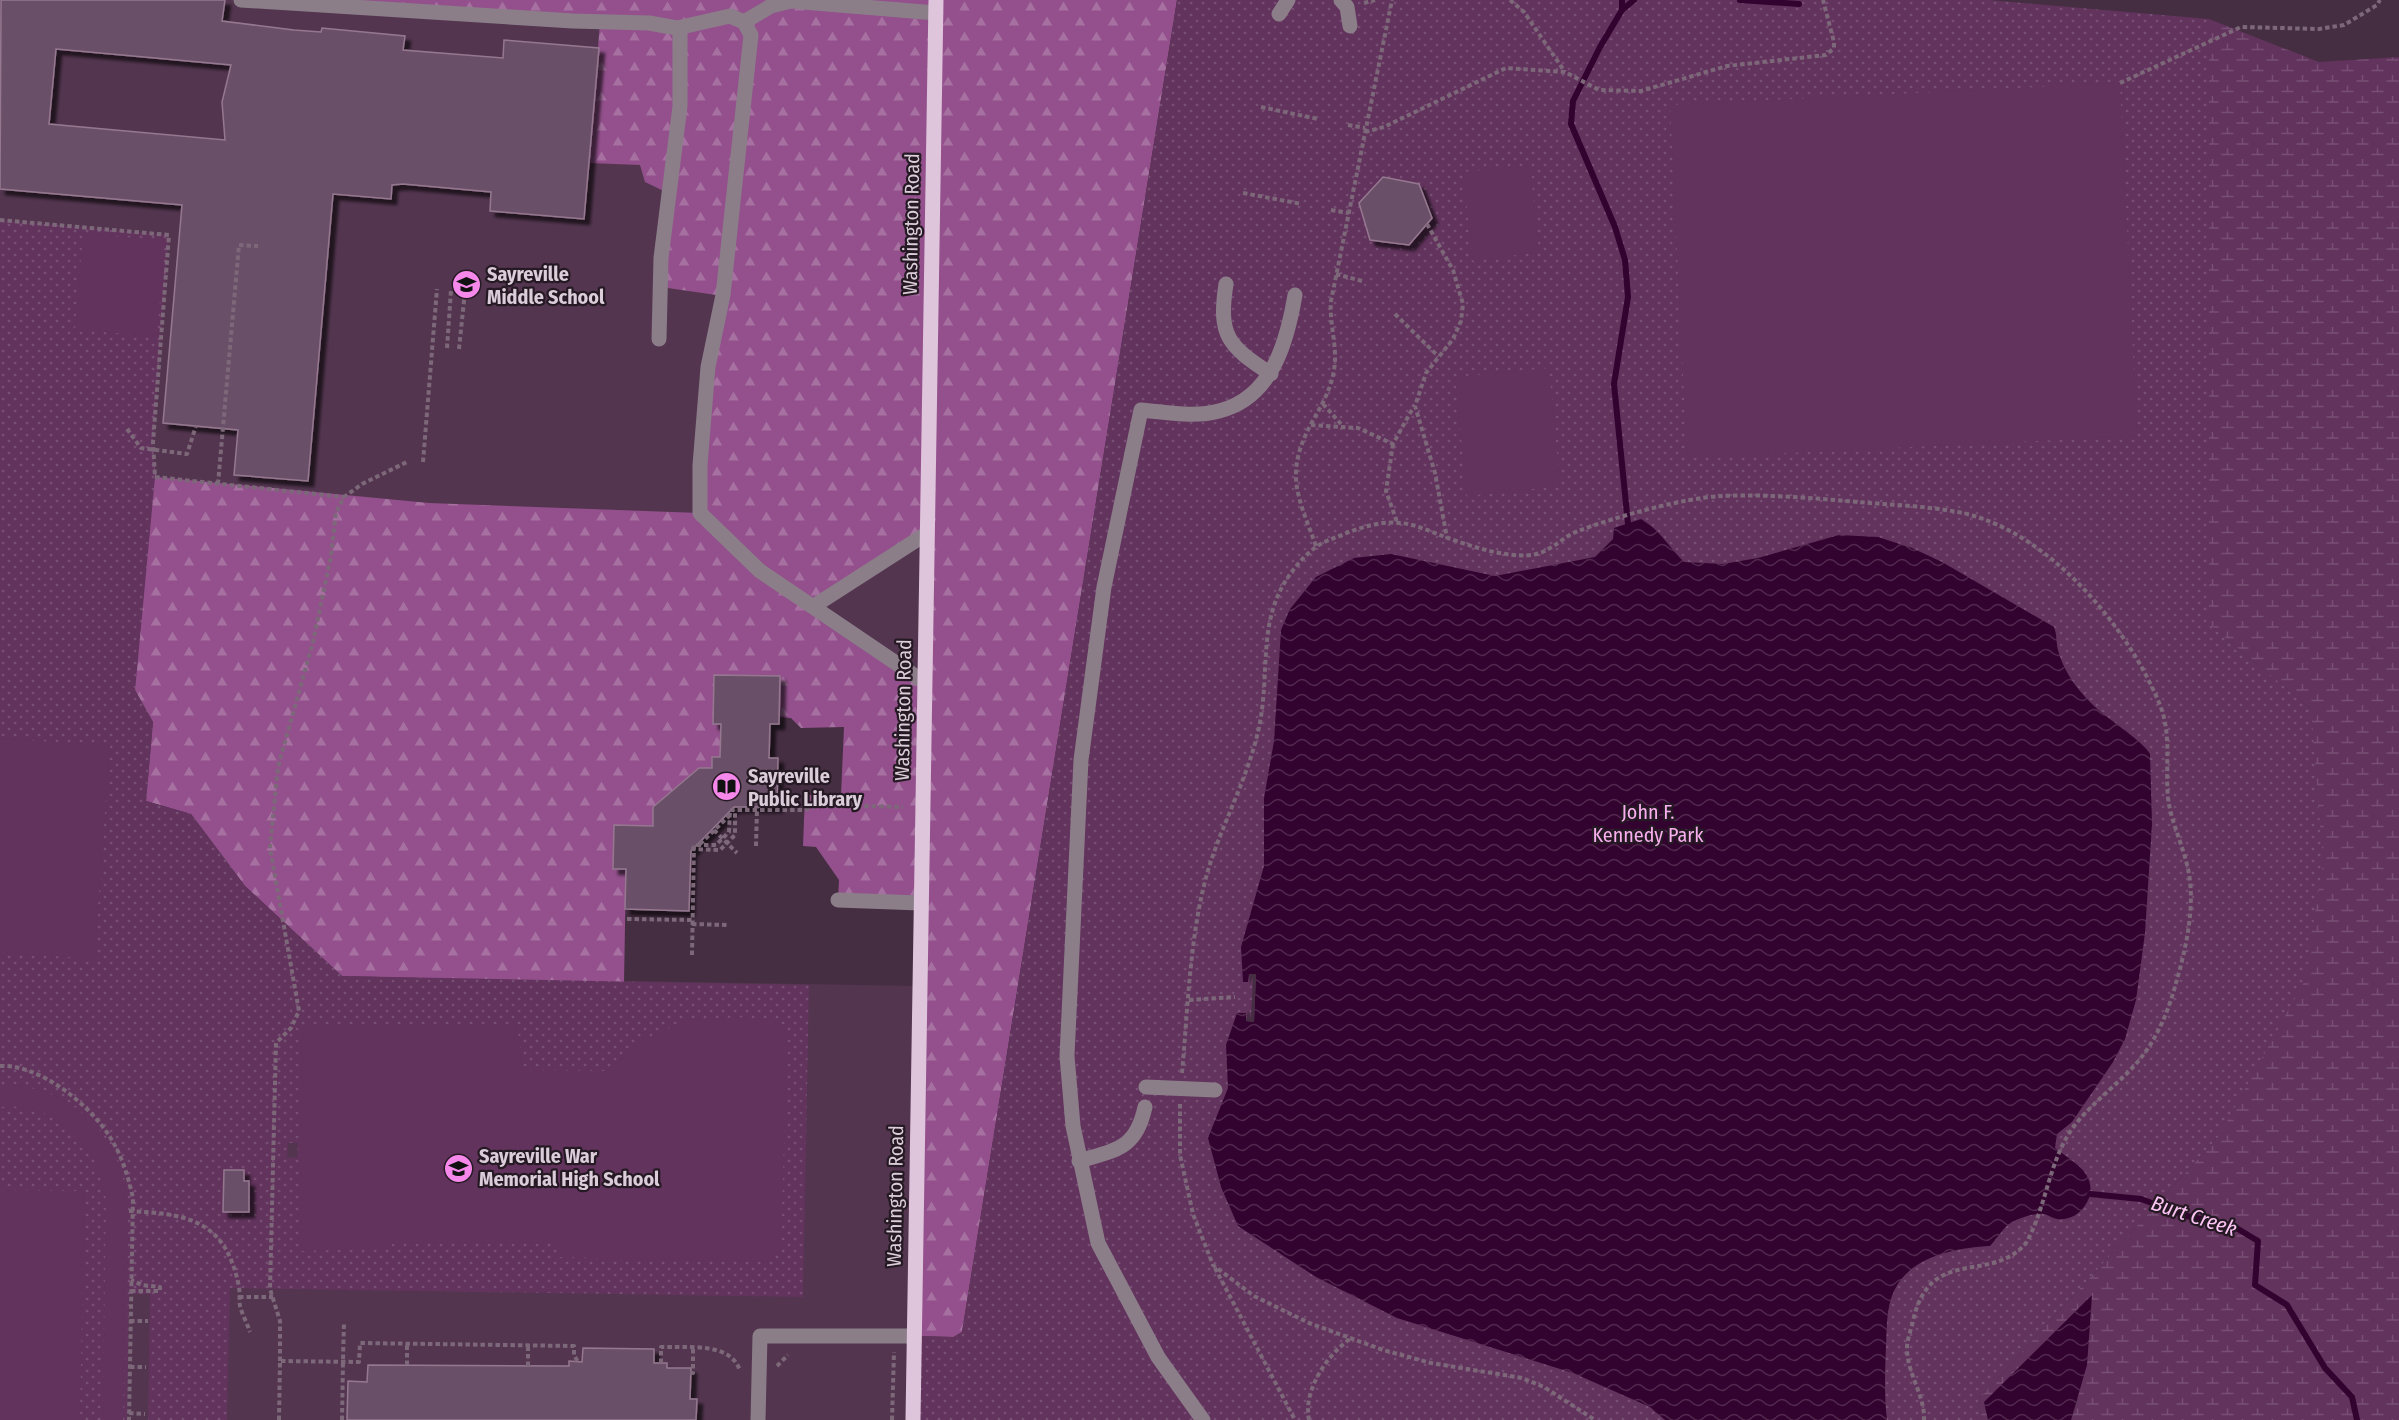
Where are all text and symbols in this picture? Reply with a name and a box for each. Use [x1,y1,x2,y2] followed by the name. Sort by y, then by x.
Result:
[898,153,924,295] street label: Washington Road
[487,262,605,309] place label: Sayreville Middle School
[450,269,482,301] school or university icon: Sayreville Middle School
[890,639,916,781] street label: Washington Road
[748,764,863,811] place label: Sayreville Public Library
[711,771,743,803] library icon: Sayreville Public Library
[1593,800,1704,847] park label: John F. Kennedy Park
[882,1125,908,1267] street label: Washington Road
[479,1144,660,1191] place label: Sayreville War Memorial High School
[442,1152,474,1184] school or university icon: Sayreville War Memorial High School
[2148,1190,2240,1242] water label: Burt Creek

